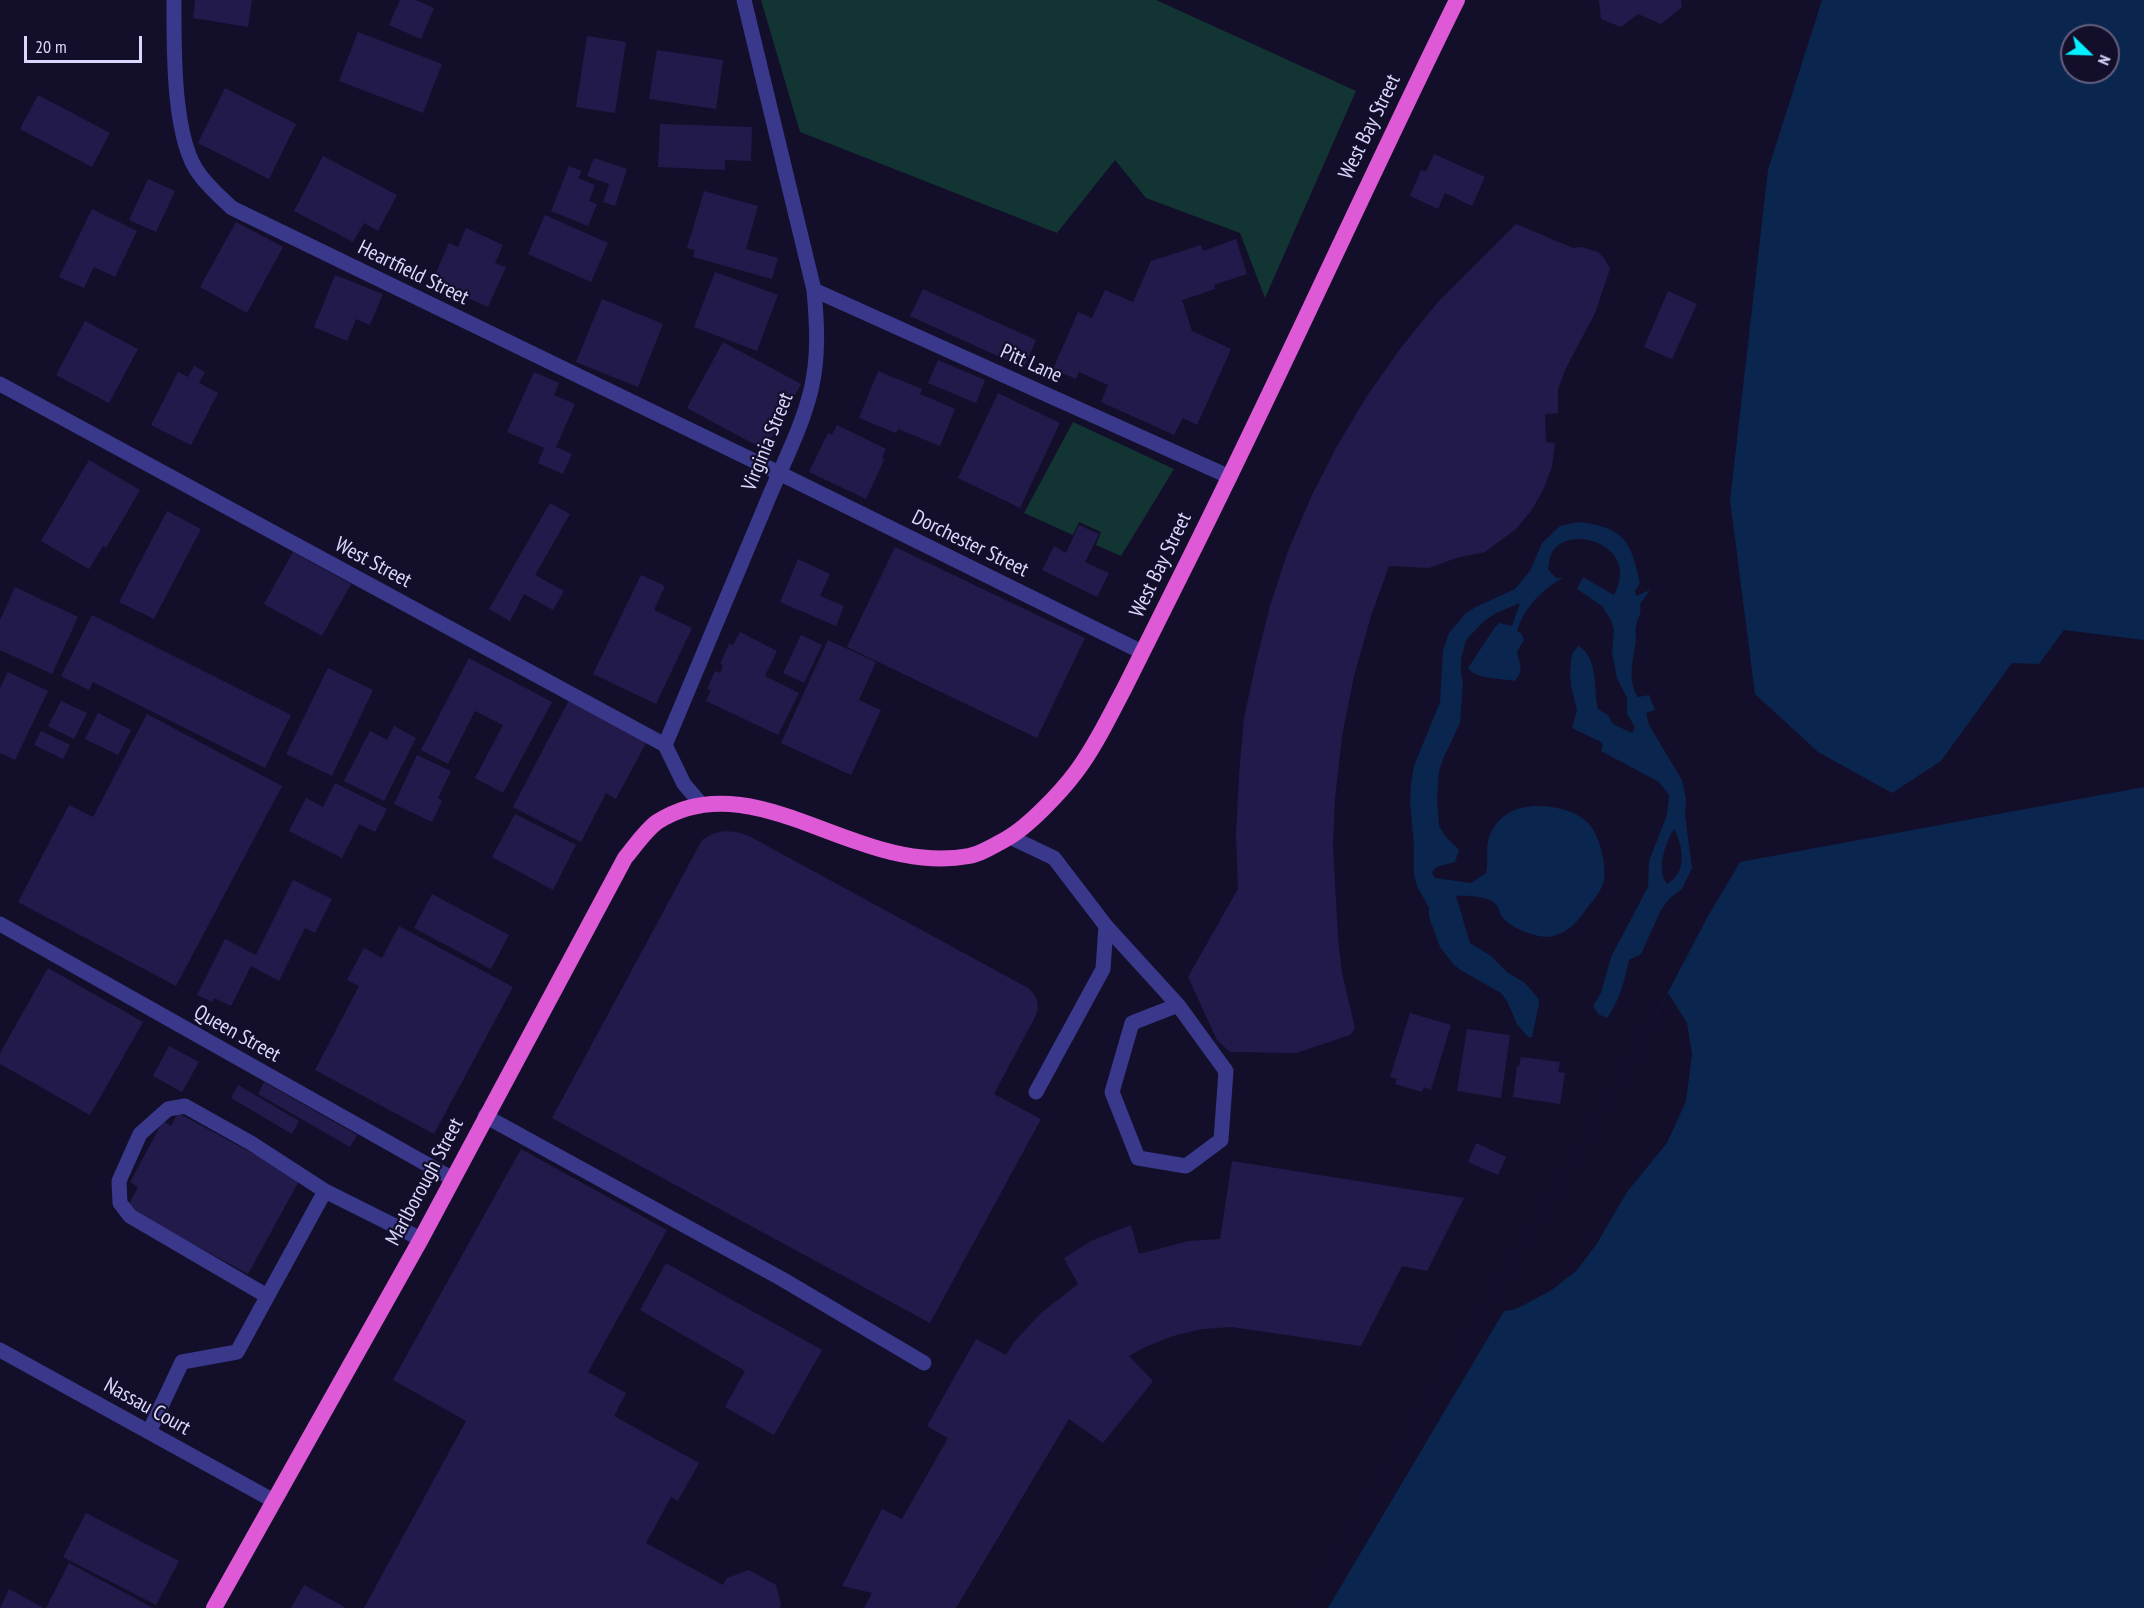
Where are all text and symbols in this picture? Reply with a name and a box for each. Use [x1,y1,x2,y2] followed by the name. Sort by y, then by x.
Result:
[27,24,146,62] scale bar
[2060,24,2120,84] north arrow
[35,35,67,58] text: 20 m
[2094,52,2116,68] text: N
[1334,70,1406,184] street label: West Bay Street
[353,235,473,311] street label: Heartfield Street
[996,339,1066,389] street label: Pitt Lane
[737,389,799,495] street label: Virginia Street
[908,505,1032,583] street label: Dorchester Street
[1125,508,1197,622] street label: West Bay Street
[331,532,415,594] street label: West Street
[189,1000,285,1068] street label: Queen Street
[381,1114,469,1250] street label: Marlborough Street
[99,1373,195,1441] street label: Nassau Court

